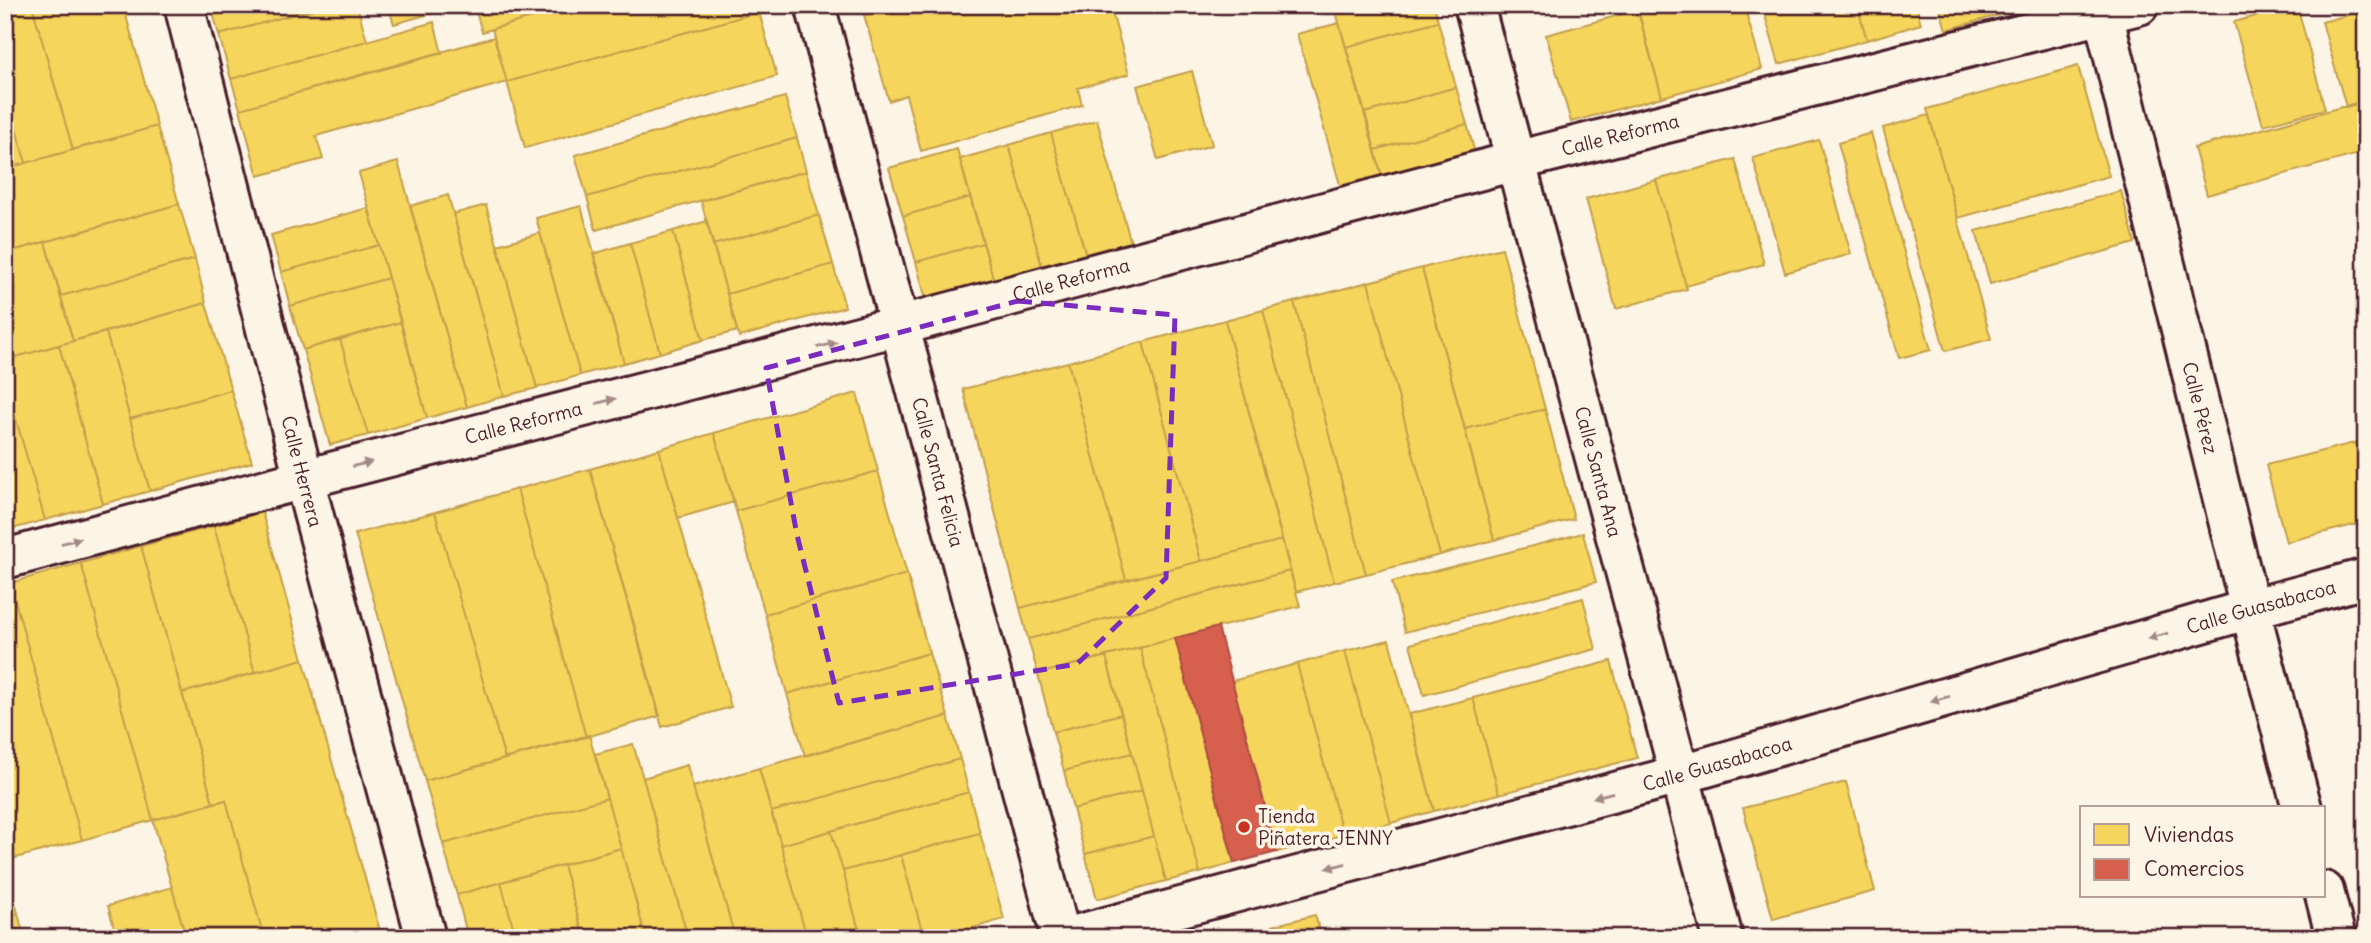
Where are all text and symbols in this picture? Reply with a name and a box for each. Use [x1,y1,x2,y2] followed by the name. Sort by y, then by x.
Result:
[1559,108,1682,161] street label: Calle Reforma
[1010,253,1132,307] street label: Calle Reforma
[816,339,838,350] one-way arrow
[2177,359,2223,456] street label: Calle Pérez
[595,395,617,406] one-way arrow
[907,395,969,550] street label: Calle Santa Felicia
[462,396,585,449] street label: Calle Reforma
[1570,404,1628,540] street label: Calle Santa Ana
[276,413,328,530] street label: Calle Herrera
[351,458,373,469] one-way arrow
[60,535,82,546] one-way arrow
[2183,575,2338,639] street label: Calle Guasabacoa
[2148,631,2169,641] one-way arrow
[1929,695,1950,705] one-way arrow
[1640,731,1795,796] street label: Calle Guasabacoa
[1592,790,1614,801] one-way arrow
[1258,804,1393,850] place label: Tienda Piñatera JENNY
[2080,806,2326,898] legend
[1236,819,1252,835] marker: Tienda Piñatera JENNY
[2144,821,2234,848] text: Viviendas
[2144,855,2244,882] text: Comercios
[1325,861,1347,872] one-way arrow

